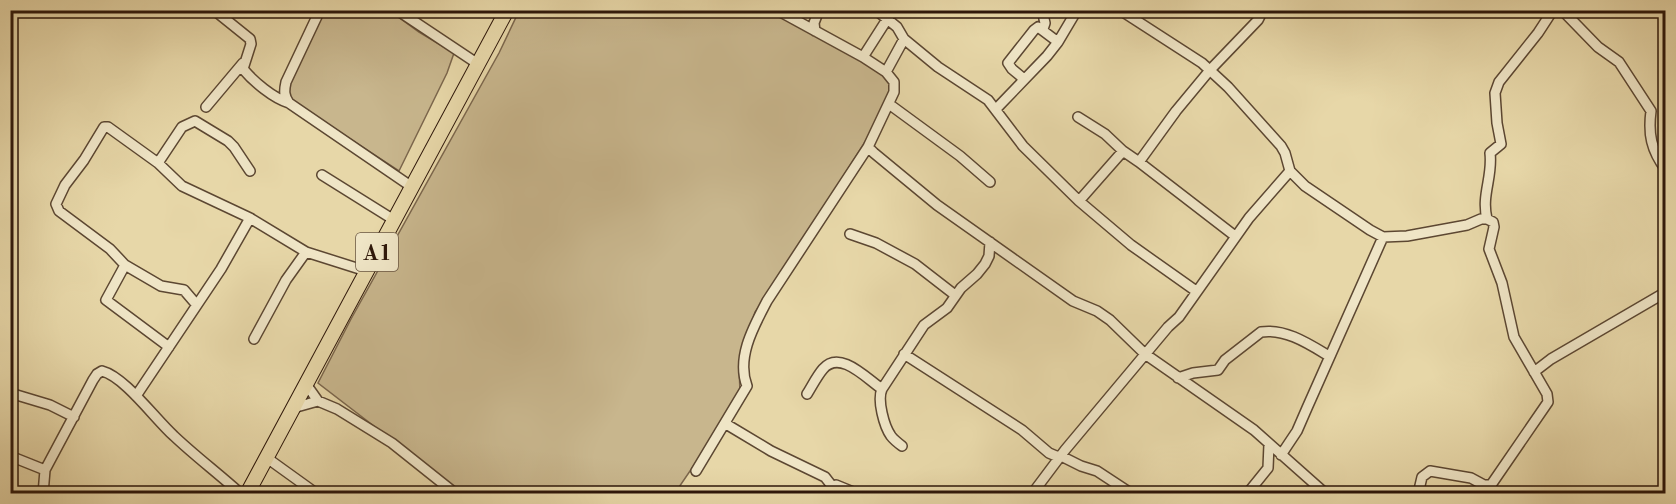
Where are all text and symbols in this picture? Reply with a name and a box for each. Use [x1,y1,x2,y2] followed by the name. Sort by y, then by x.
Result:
[356,233,398,271] road number: A1

